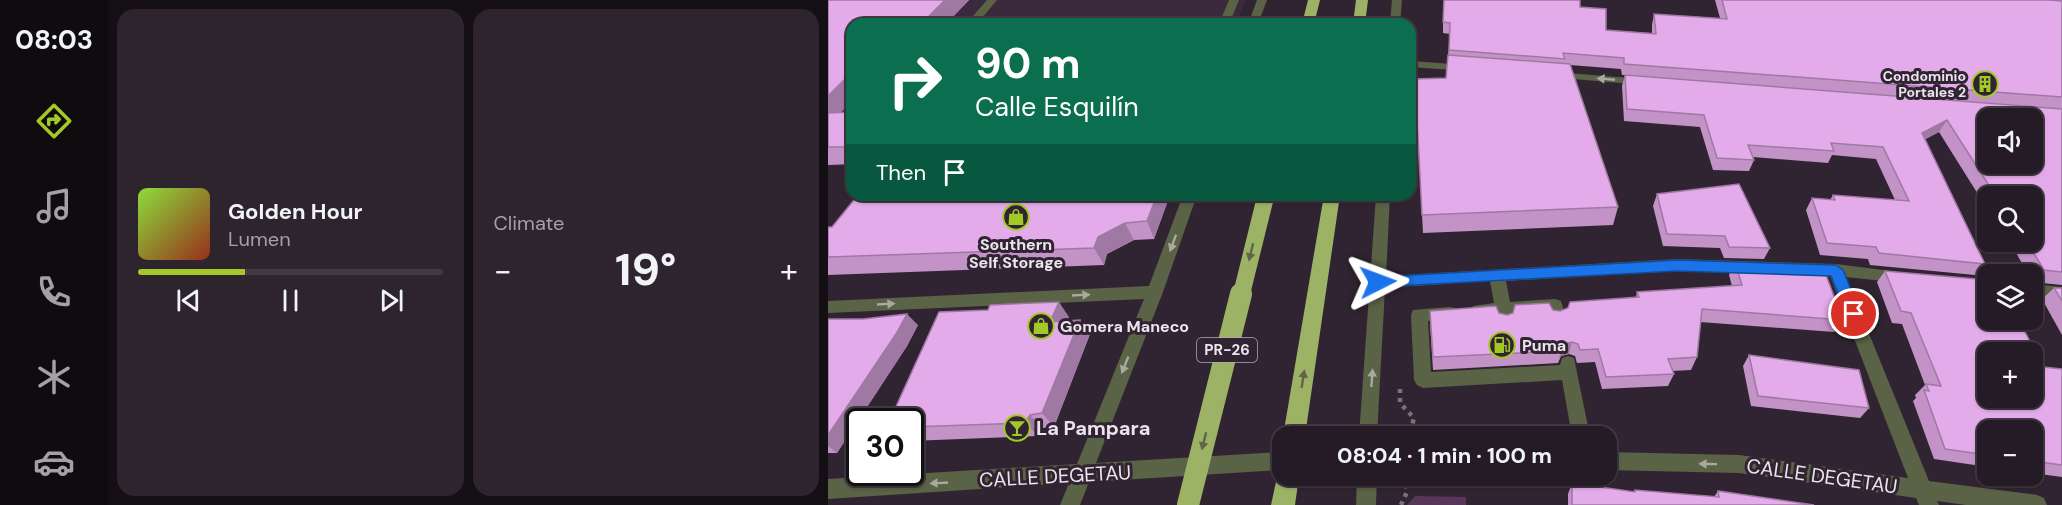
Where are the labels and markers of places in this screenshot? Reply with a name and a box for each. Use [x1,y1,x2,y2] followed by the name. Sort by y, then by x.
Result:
[1883,67,1966,101] place label: Condominio Portales 2
[1970,69,2000,99] building icon: Condominio Portales 2
[1001,202,1031,232] shop icon: Southern Self Storage
[969,234,1063,273] place label: Southern Self Storage
[1828,288,1879,339] pin
[1026,311,1056,341] shop icon: Gomera Maneco
[1060,316,1189,337] place label: Gomera Maneco
[1487,330,1517,360] fuel station icon: Puma
[1522,335,1566,356] place label: Puma
[1002,413,1032,443] bar icon: La Pampara
[1036,415,1150,441] place label: La Pampara

